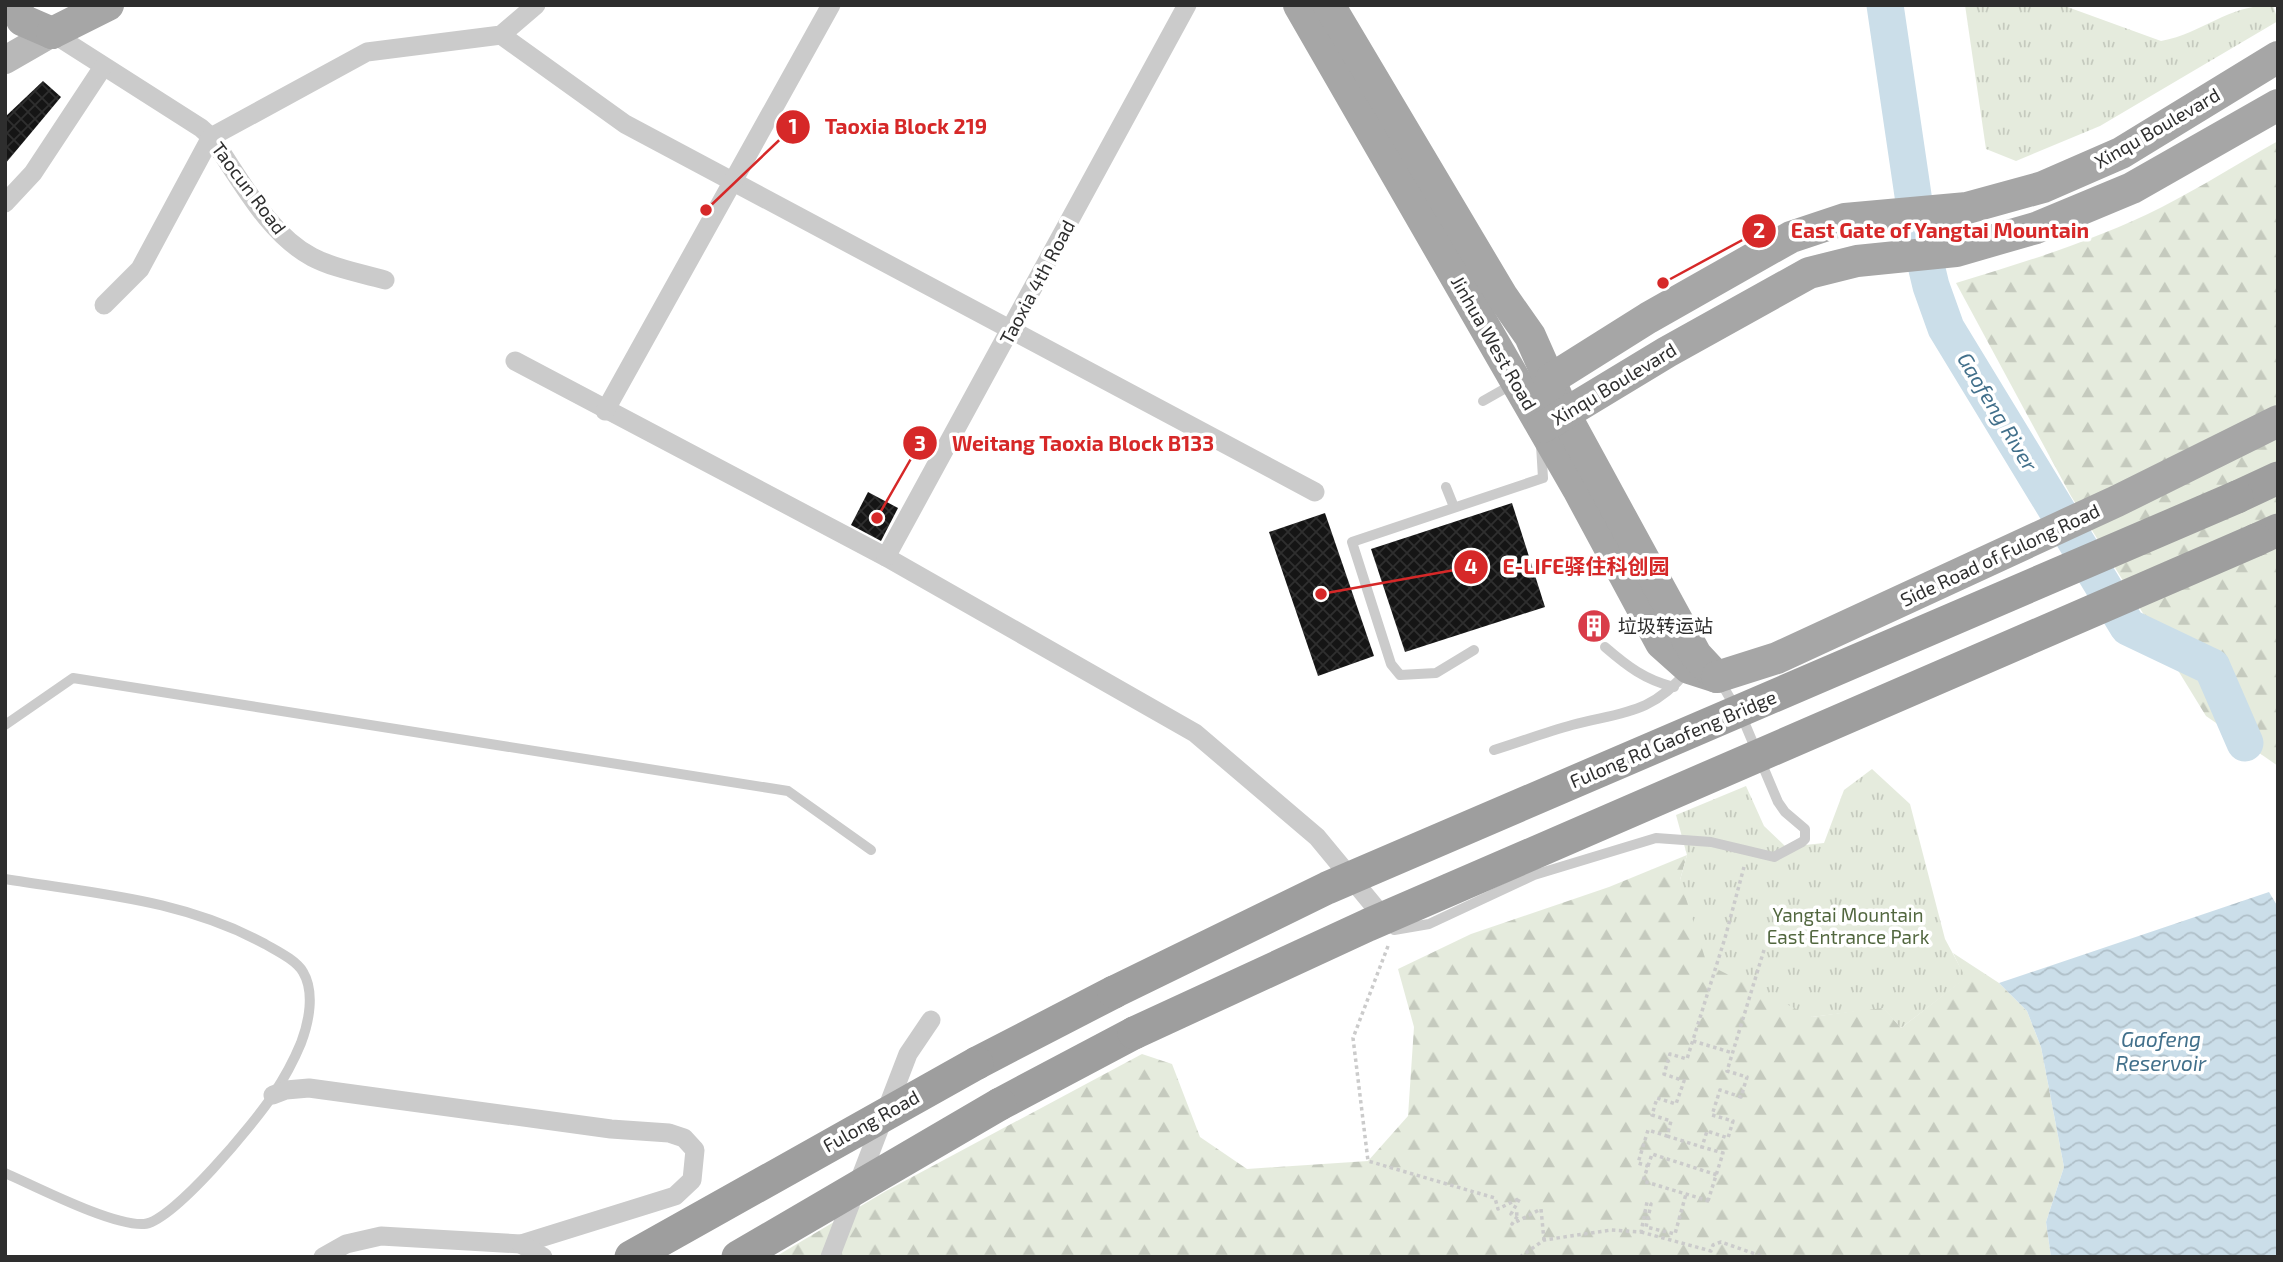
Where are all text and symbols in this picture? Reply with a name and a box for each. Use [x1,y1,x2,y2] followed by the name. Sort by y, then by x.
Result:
[2090,82,2224,173] street label: Xinqu Boulevard
[776,106,1001,148] callout: Taoxia Block 219
[788,113,798,138] text: 1
[825,113,987,138] text: Taoxia Block 219
[207,137,292,238] street label: Taocun Road
[1742,210,2104,252] callout: East Gate of Yangtai Mountain
[994,216,1079,348] street label: Taoxia 4th Road
[1753,217,1765,242] text: 2
[1791,217,2089,242] text: East Gate of Yangtai Mountain
[1447,272,1542,414] street label: Jinhua West Road
[1547,337,1680,430] street label: Xinqu Boulevard
[1953,347,2044,476] water label: Gaofeng River
[903,422,1229,464] callout: Weitang Taoxia Block B133
[914,430,926,455] text: 3
[952,430,1214,455] text: Weitang Taoxia Block B133
[1896,498,2103,611] street label: Side Road of Fulong Road
[1453,546,1683,588] callout: E-LIFE驿住科创园
[1464,553,1478,578] text: 4
[1502,553,1670,578] text: E-LIFE驿住科创园
[1575,607,1613,645] building icon: 垃圾转运站
[1618,614,1713,637] place label: 垃圾转运站
[1566,685,1779,792] street label: Fulong Rd Gaofeng Bridge
[1767,903,1930,948] park label: Yangtai Mountain East Entrance Park
[2116,1026,2207,1075] water label: Gaofeng Reservoir
[818,1085,923,1157] street label: Fulong Road

